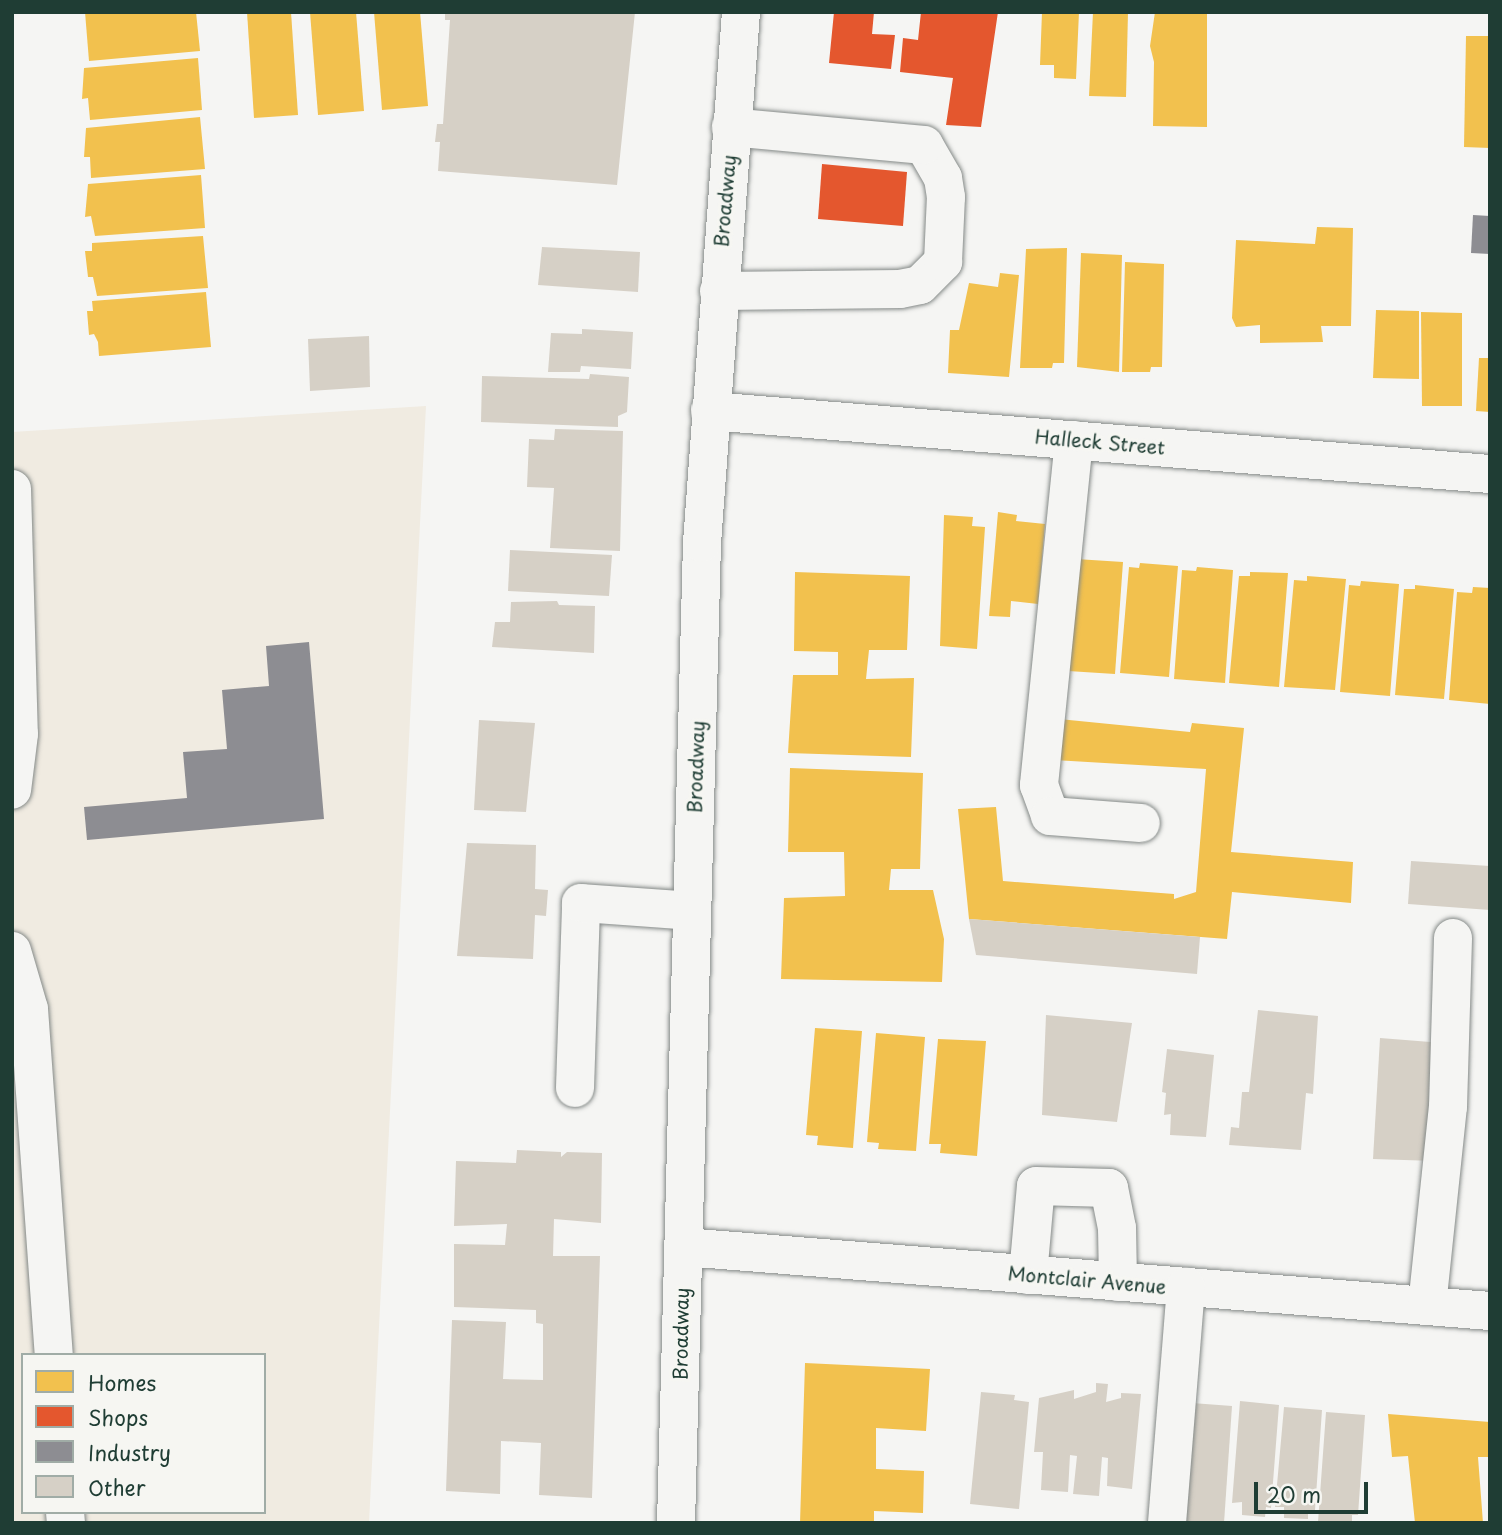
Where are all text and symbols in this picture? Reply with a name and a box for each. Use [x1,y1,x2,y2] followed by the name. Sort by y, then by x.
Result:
[710,154,740,248] street label: Broadway
[1034,425,1166,459] street label: Halleck Street
[683,720,709,814] street label: Broadway
[1007,1262,1167,1298] street label: Montclair Avenue
[669,1287,693,1381] street label: Broadway
[21,1353,266,1514] legend
[88,1366,156,1398] text: Homes
[88,1401,148,1433] text: Shops
[88,1436,171,1468] text: Industry
[1257,1468,1371,1512] scale bar
[88,1471,146,1503] text: Other
[1267,1478,1321,1510] text: 20 m

